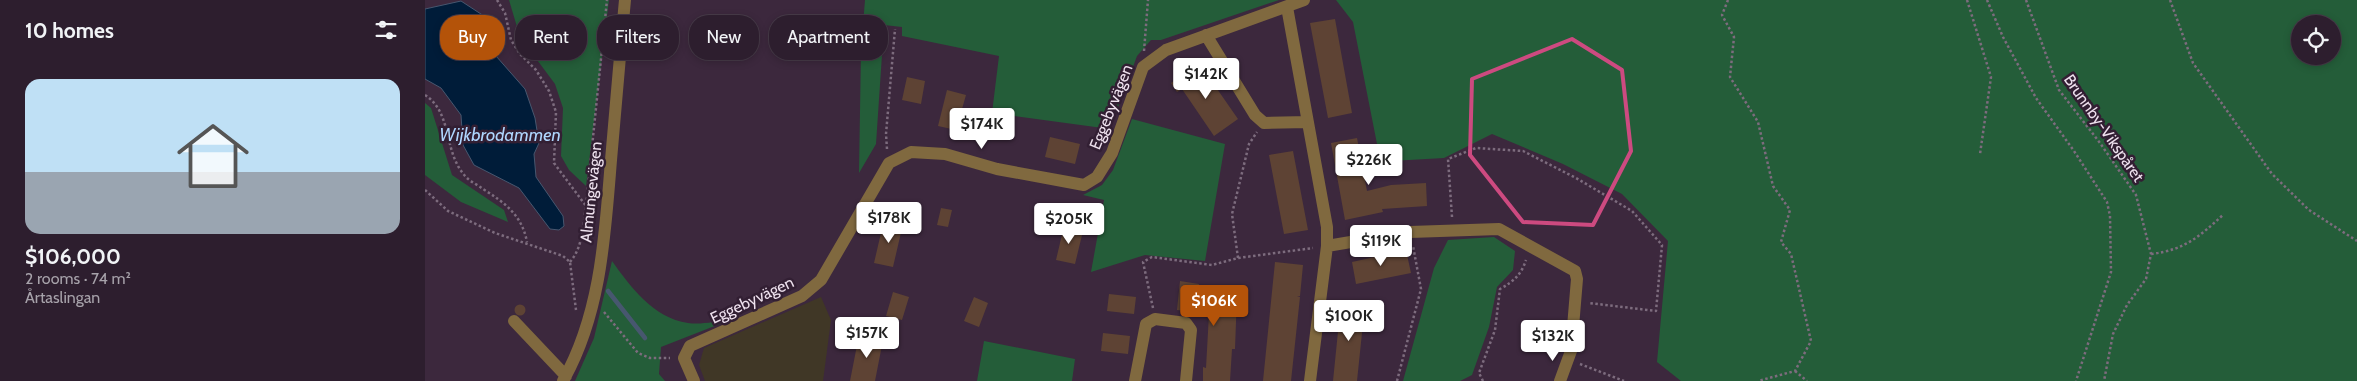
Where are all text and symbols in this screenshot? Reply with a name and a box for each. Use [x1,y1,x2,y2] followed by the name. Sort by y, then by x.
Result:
[440,15,505,60] chip: Buy
[515,15,587,60] chip: Rent
[597,15,679,60] chip: Filters
[689,15,759,60] chip: New
[769,15,888,60] chip: Apartment
[2291,15,2341,65] map controls
[2291,15,2341,65] button: locate
[372,16,400,44] icon: filters
[25,18,114,43] text: 10 homes
[1171,58,1241,100] pin: $142K
[1085,62,1137,152] street label: Eggebyvägen
[1184,64,1228,83] text: $142K
[2060,71,2148,186] street label: Brunnby-Vikspåret
[947,108,1017,150] pin: $174K
[168,111,258,201] icon: home
[961,114,1003,133] text: $174K
[439,124,561,146] water label: Wijkbrodammen
[576,140,606,243] street label: Almungevägen
[1334,144,1404,186] pin: $226K
[1346,150,1392,169] text: $226K
[854,202,924,244] pin: $178K
[1034,202,1104,245] pin: $205K
[867,208,911,227] text: $178K
[1045,209,1093,228] text: $205K
[1346,224,1416,267] pin: $119K
[1361,231,1401,250] text: $119K
[25,244,121,269] text: $106,000
[25,269,131,288] text: 2 rooms · 74 m²
[707,272,797,328] street label: Eggebyvägen
[1179,284,1249,327] pin: $106K
[25,288,100,307] text: Årtaslingan
[1191,291,1237,310] text: $106K
[1314,300,1384,342] pin: $100K
[1325,306,1373,325] text: $100K
[832,316,902,359] pin: $157K
[1518,320,1588,362] pin: $132K
[846,323,888,342] text: $157K
[1532,326,1574,345] text: $132K

